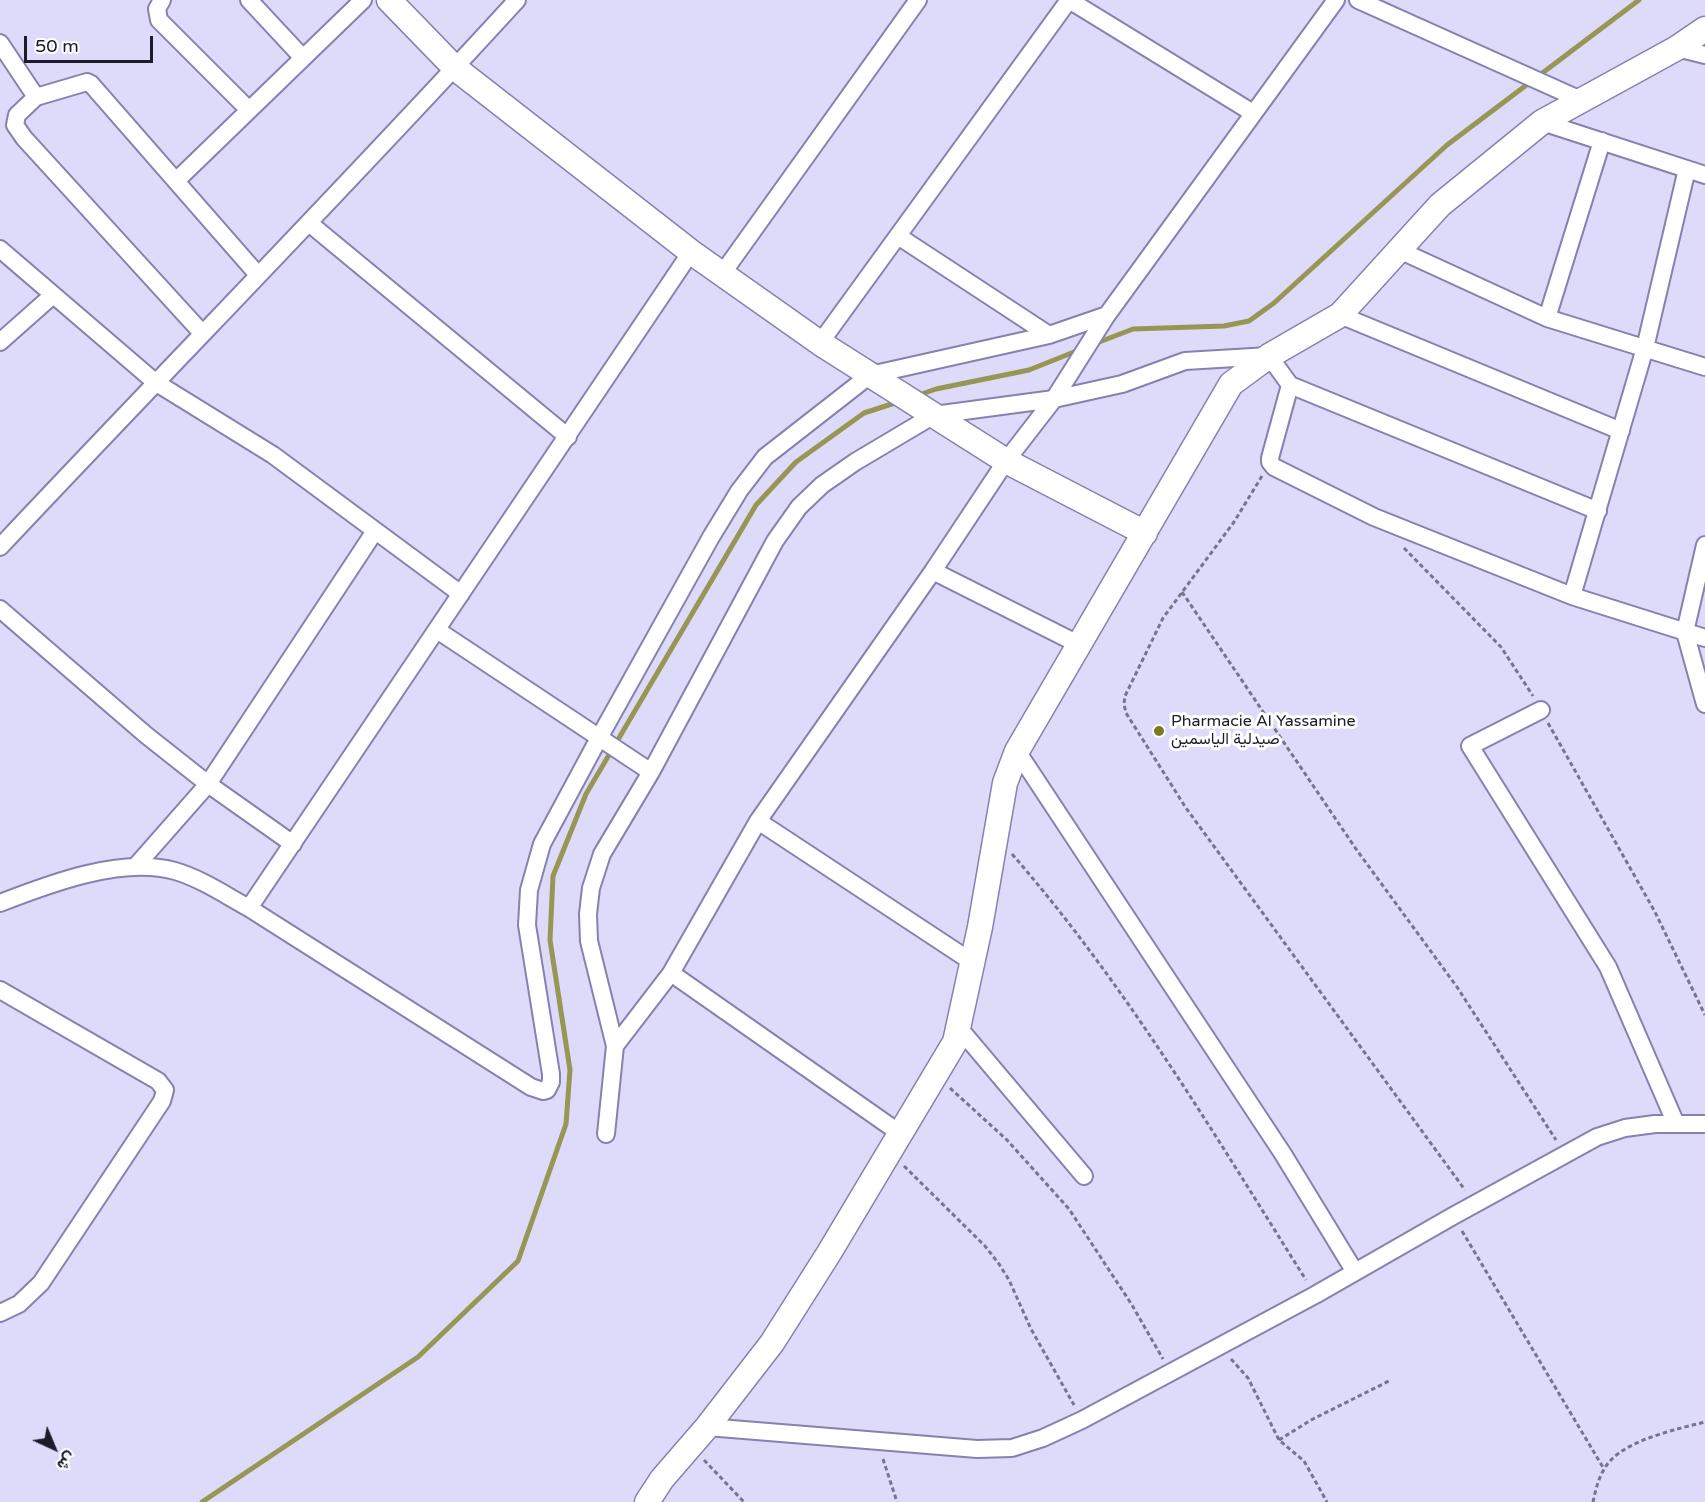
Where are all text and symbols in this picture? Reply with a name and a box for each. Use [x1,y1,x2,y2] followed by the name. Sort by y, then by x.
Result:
[27,24,156,62] scale bar
[35,35,79,57] text: 50 m
[1171,712,1356,750] place label: Pharmacie Al Yassamine صيدلية الياسمين
[1152,724,1166,738] marker: Pharmacie Al Yassamine صيدلية الياسمين
[24,1418,84,1478] north arrow
[53,1447,80,1475] text: ش

